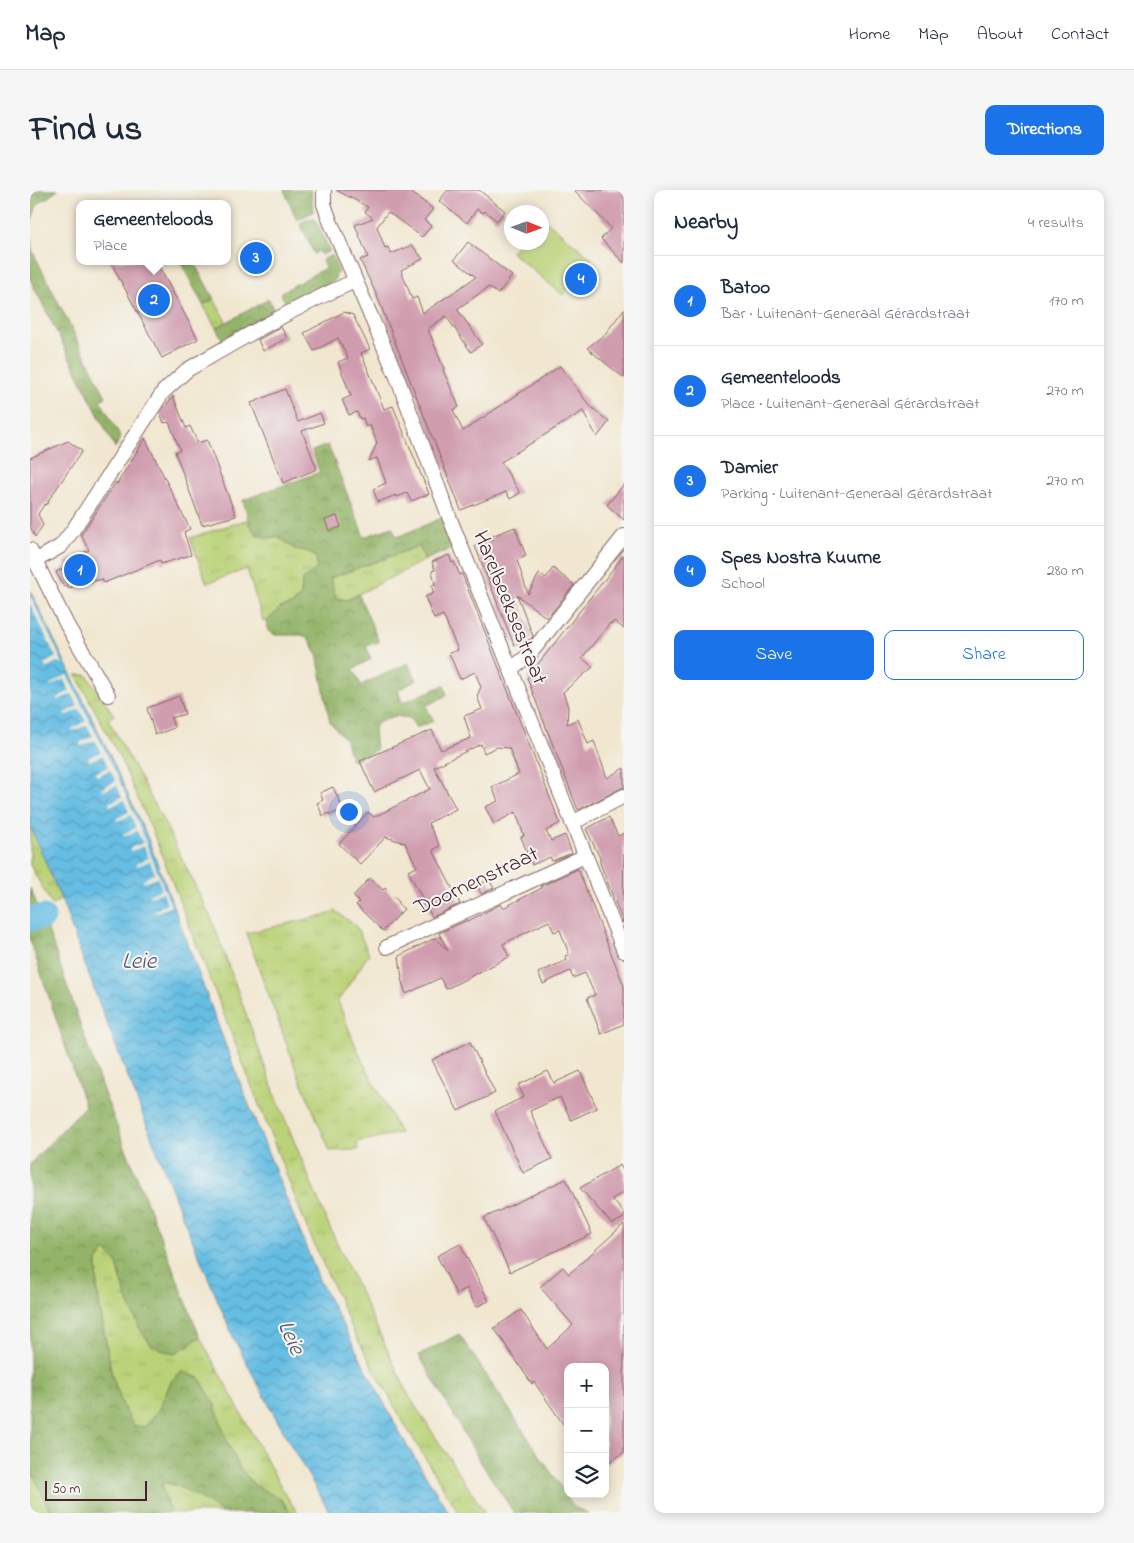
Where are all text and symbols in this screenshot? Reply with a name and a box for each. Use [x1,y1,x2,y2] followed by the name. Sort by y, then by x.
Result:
[25,17,66,52] text: Map
[849,22,890,48] text: Home
[918,22,949,48] text: Map
[977,22,1023,48] text: About
[1051,22,1109,48] text: Contact
[30,105,142,156] text: Find us
[985,105,1104,155] button: Directions
[76,200,231,265] popup
[504,205,549,250] north arrow
[94,207,213,234] text: Gemeenteloods
[674,208,738,238] text: Nearby
[1028,211,1084,235] text: 4 results
[94,234,128,258] text: Place
[240,239,272,277] pin: 3
[565,260,597,298] pin: 4
[721,275,770,302] text: Batoo
[138,281,170,319] pin: 2
[687,289,693,313] text: 1
[1049,289,1084,313] text: 170 m
[721,302,970,326] text: Bar · Luitenant-Generaal Gérardstraat
[721,365,841,392] text: Gemeenteloods
[686,379,694,403] text: 2
[1046,379,1084,403] text: 270 m
[721,392,980,416] text: Place · Luitenant-Generaal Gérardstraat
[721,455,778,482] text: Damier
[687,469,693,493] text: 3
[1046,469,1084,493] text: 270 m
[721,482,993,506] text: Parking · Luitenant-Generaal Gérardstraat
[464,526,555,690] street label: Harelbeeksestraat
[721,545,881,572] text: Spes Nostra Kuurne
[64,551,96,589] pin: 1
[687,559,693,583] text: 4
[1047,559,1084,583] text: 280 m
[721,572,765,596] text: School
[674,630,874,680] button: Save
[884,630,1084,680] button: Share
[336,799,362,825] your location
[409,839,545,925] street label: Doornenstraat
[122,945,158,980] water label: Leie
[267,1315,314,1362] water label: Leie
[564,1363,609,1498] map controls
[564,1363,609,1408] button: +
[564,1408,609,1453] button: −
[564,1453,609,1498] button: layers
[45,1478,148,1501] scale bar
[52,1479,80,1500] text: 50 m

